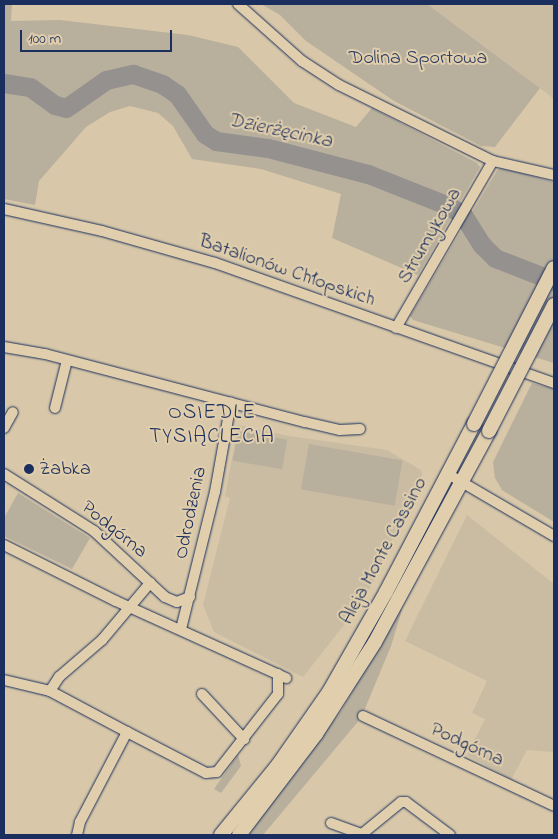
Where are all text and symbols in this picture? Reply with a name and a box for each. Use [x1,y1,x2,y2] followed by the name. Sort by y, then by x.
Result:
[22,20,175,52] scale bar
[28,28,61,50] text: 100 m
[349,46,487,70] park label: Dolina Sportowa
[225,108,335,154] water label: Dzierżęcinka
[393,184,467,288] street label: Strumykowa
[196,230,378,312] street label: Batalionów Chłopskich
[148,400,276,450] district label: OSIEDLE TYSIĄCLECIA
[39,457,91,481] place label: Żabka
[23,463,35,475] marker: Żabka
[170,465,212,561] street label: Odrodzenia
[335,473,433,629] street label: Aleja Monte Cassino
[76,496,152,564] street label: Podgórna
[426,718,508,772] street label: Podgórna

